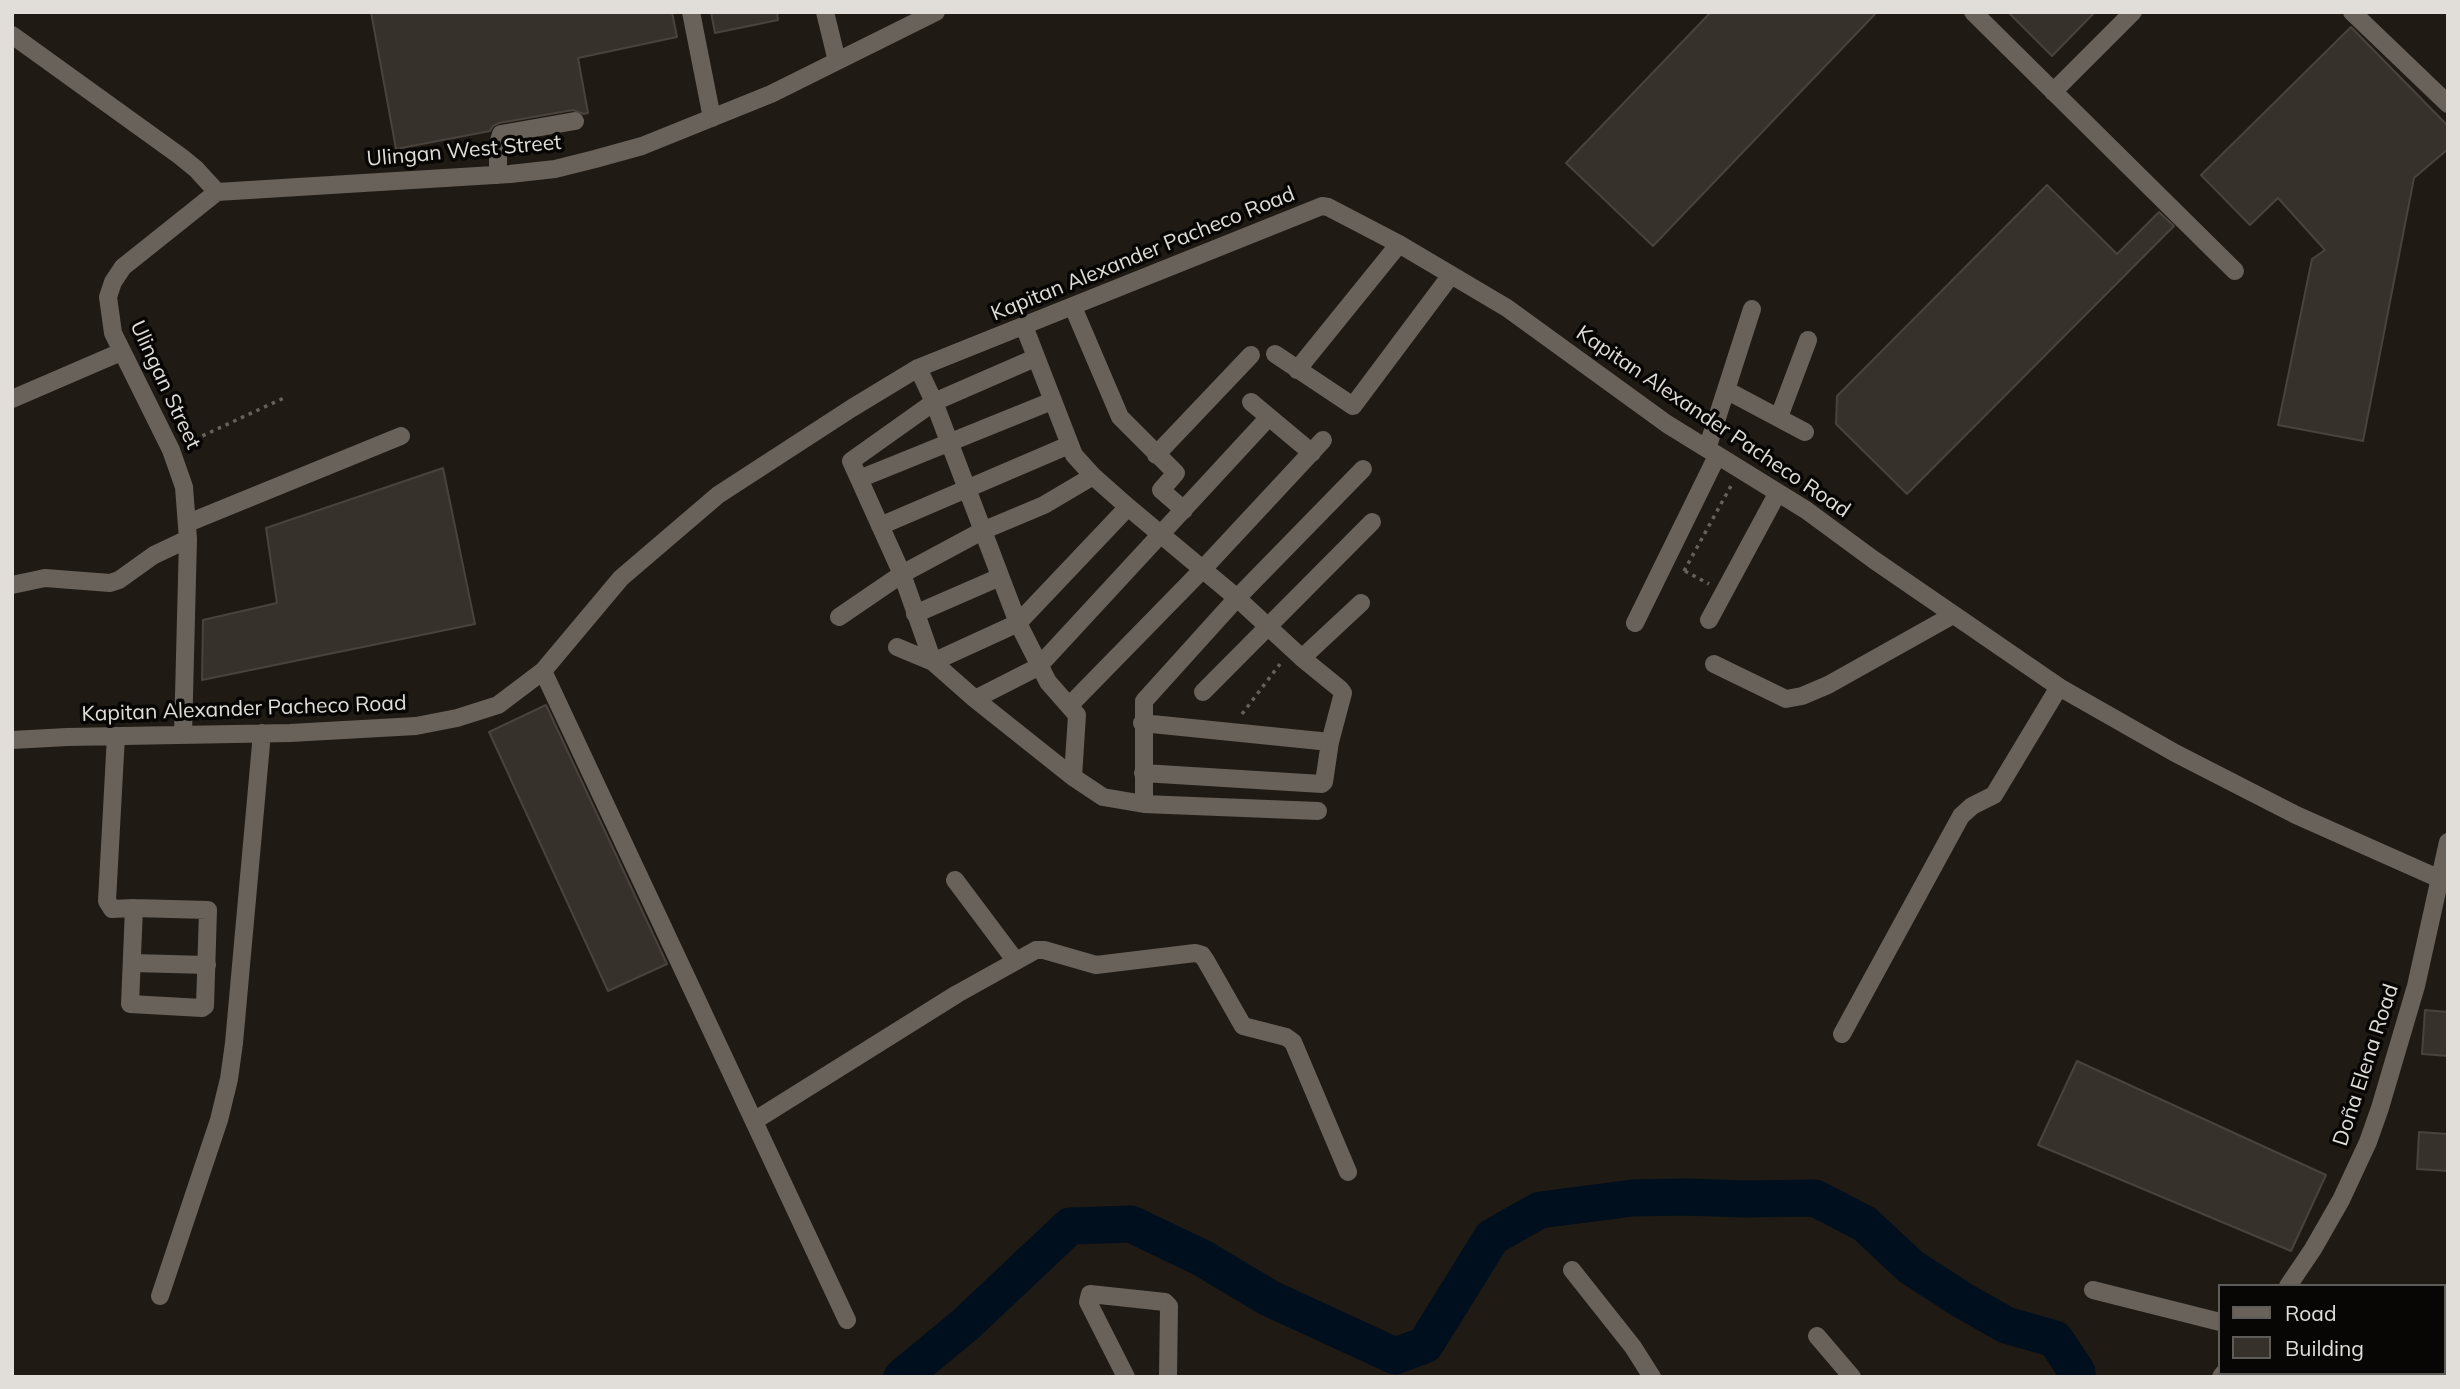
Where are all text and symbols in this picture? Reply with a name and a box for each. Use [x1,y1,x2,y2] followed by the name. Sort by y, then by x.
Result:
[366,130,562,172] street label: Ulingan West Street
[988,181,1298,327] street label: Kapitan Alexander Pacheco Road
[124,317,206,453] street label: Ulingan Street
[1571,321,1855,523] street label: Kapitan Alexander Pacheco Road
[81,691,407,727] street label: Kapitan Alexander Pacheco Road
[2328,981,2404,1149] street label: Doña Elena Road
[2218,1284,2446,1375] legend
[2285,1300,2336,1326] text: Road
[2285,1335,2364,1361] text: Building

